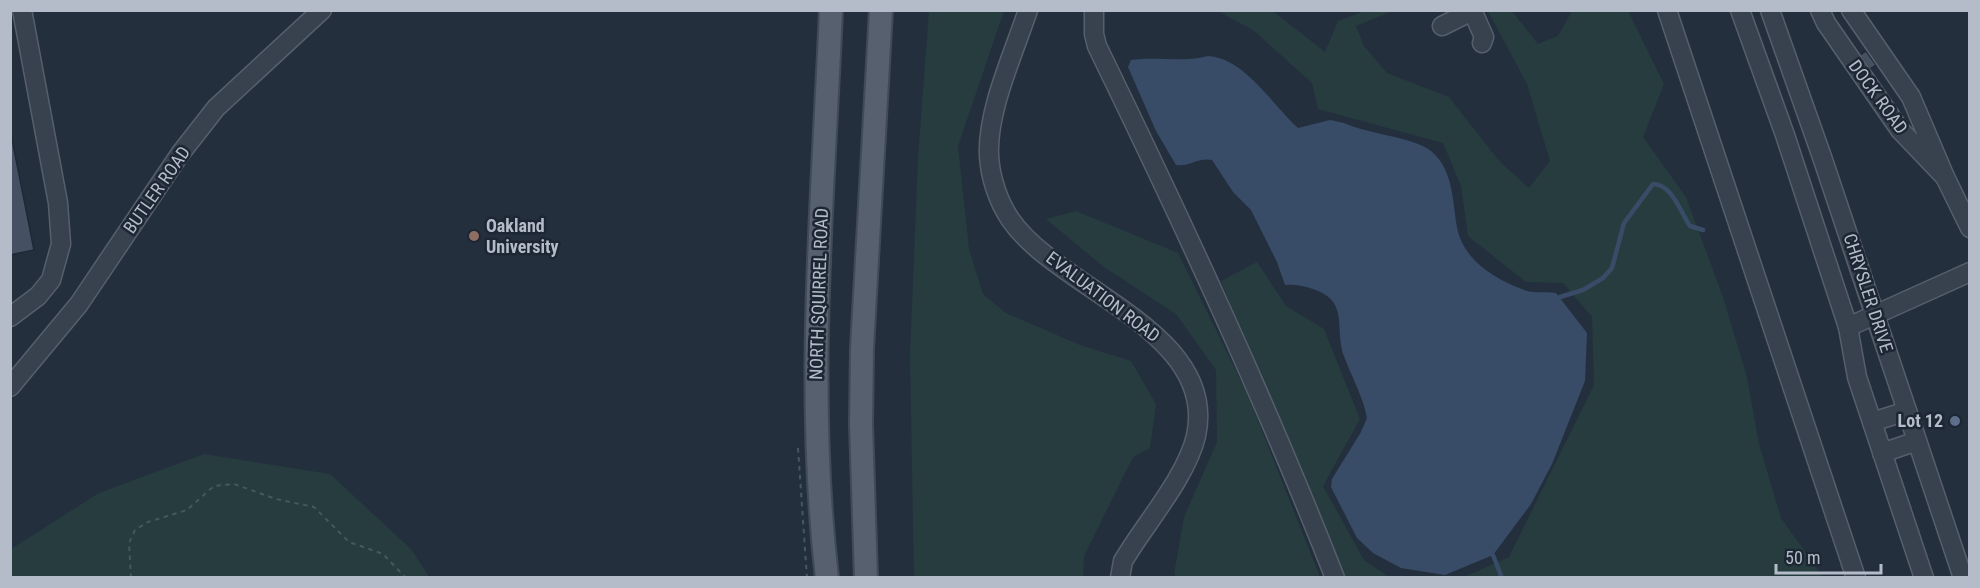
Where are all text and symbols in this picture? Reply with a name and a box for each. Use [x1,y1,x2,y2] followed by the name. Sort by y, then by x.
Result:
[1845,56,1912,138] street label: DOCK ROAD
[119,142,194,237] street label: BUTLER ROAD
[805,208,832,380] street label: NORTH SQUIRREL ROAD
[486,215,558,257] place label: Oakland University
[467,229,481,243] marker: Oakland University
[1839,231,1898,355] street label: CHRYSLER DRIVE
[1042,247,1164,346] street label: EVALUATION ROAD
[1898,410,1943,431] place label: Lot 12
[1948,414,1962,428] marker: Lot 12
[1776,537,1881,575] scale bar
[1785,547,1820,568] text: 50 m

